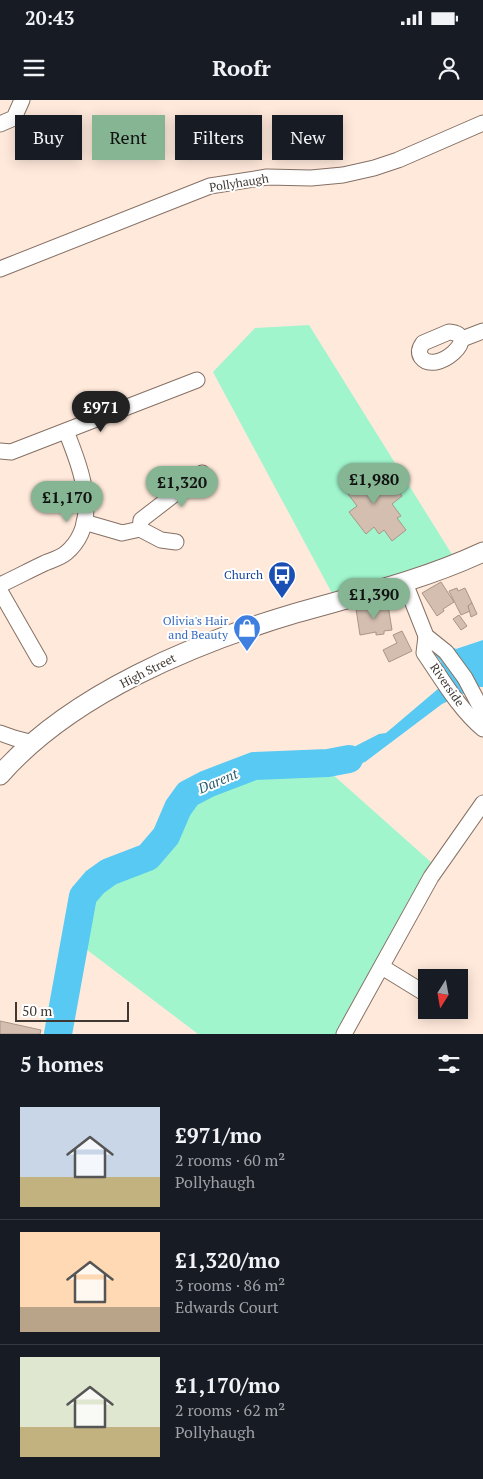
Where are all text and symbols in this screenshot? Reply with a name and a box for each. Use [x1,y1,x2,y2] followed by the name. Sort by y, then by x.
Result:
[25,5,74,30] text: 20:43
[212,53,271,82] text: Roofr
[20,54,48,82] icon: menu
[435,54,463,82] icon: person
[15,115,82,160] chip: Buy
[92,115,165,160] chip: Rent
[175,115,262,160] chip: Filters
[272,115,343,160] chip: New
[208,170,270,195] street label: Pollyhaugh
[71,390,131,433] pin: £971
[83,396,119,418] text: £971
[333,462,415,505] pin: £1,980
[141,466,223,508] pin: £1,320
[349,468,399,490] text: £1,980
[157,471,207,493] text: £1,320
[26,480,108,523] pin: £1,170
[42,486,92,508] text: £1,170
[267,560,297,599] bus stop icon: Church
[224,567,263,582] place label: Church
[333,578,415,620] pin: £1,390
[349,583,399,605] text: £1,390
[163,613,229,642] place label: Olivia's Hair and Beauty
[232,613,262,652] shop icon: Olivia's Hair and Beauty
[117,650,179,691] street label: High Street
[427,660,468,709] street label: Riverside
[194,764,241,798] water label: Darent
[418,969,468,1019] north arrow
[418,969,468,1019] map controls
[15,999,129,1022] scale bar
[22,1001,52,1020] text: 50 m
[20,1050,104,1078] text: 5 homes
[435,1050,463,1078] icon: filters
[175,1121,262,1149] text: £971/mo
[60,1127,120,1187] icon: home
[175,1149,285,1171] text: 2 rooms · 60 m²
[175,1171,255,1193] text: Pollyhaugh
[175,1246,280,1274] text: £1,320/mo
[60,1252,120,1312] icon: home
[175,1274,285,1296] text: 3 rooms · 86 m²
[175,1296,279,1318] text: Edwards Court
[175,1371,280,1399] text: £1,170/mo
[60,1377,120,1437] icon: home
[175,1399,285,1421] text: 2 rooms · 62 m²
[175,1421,255,1443] text: Pollyhaugh

